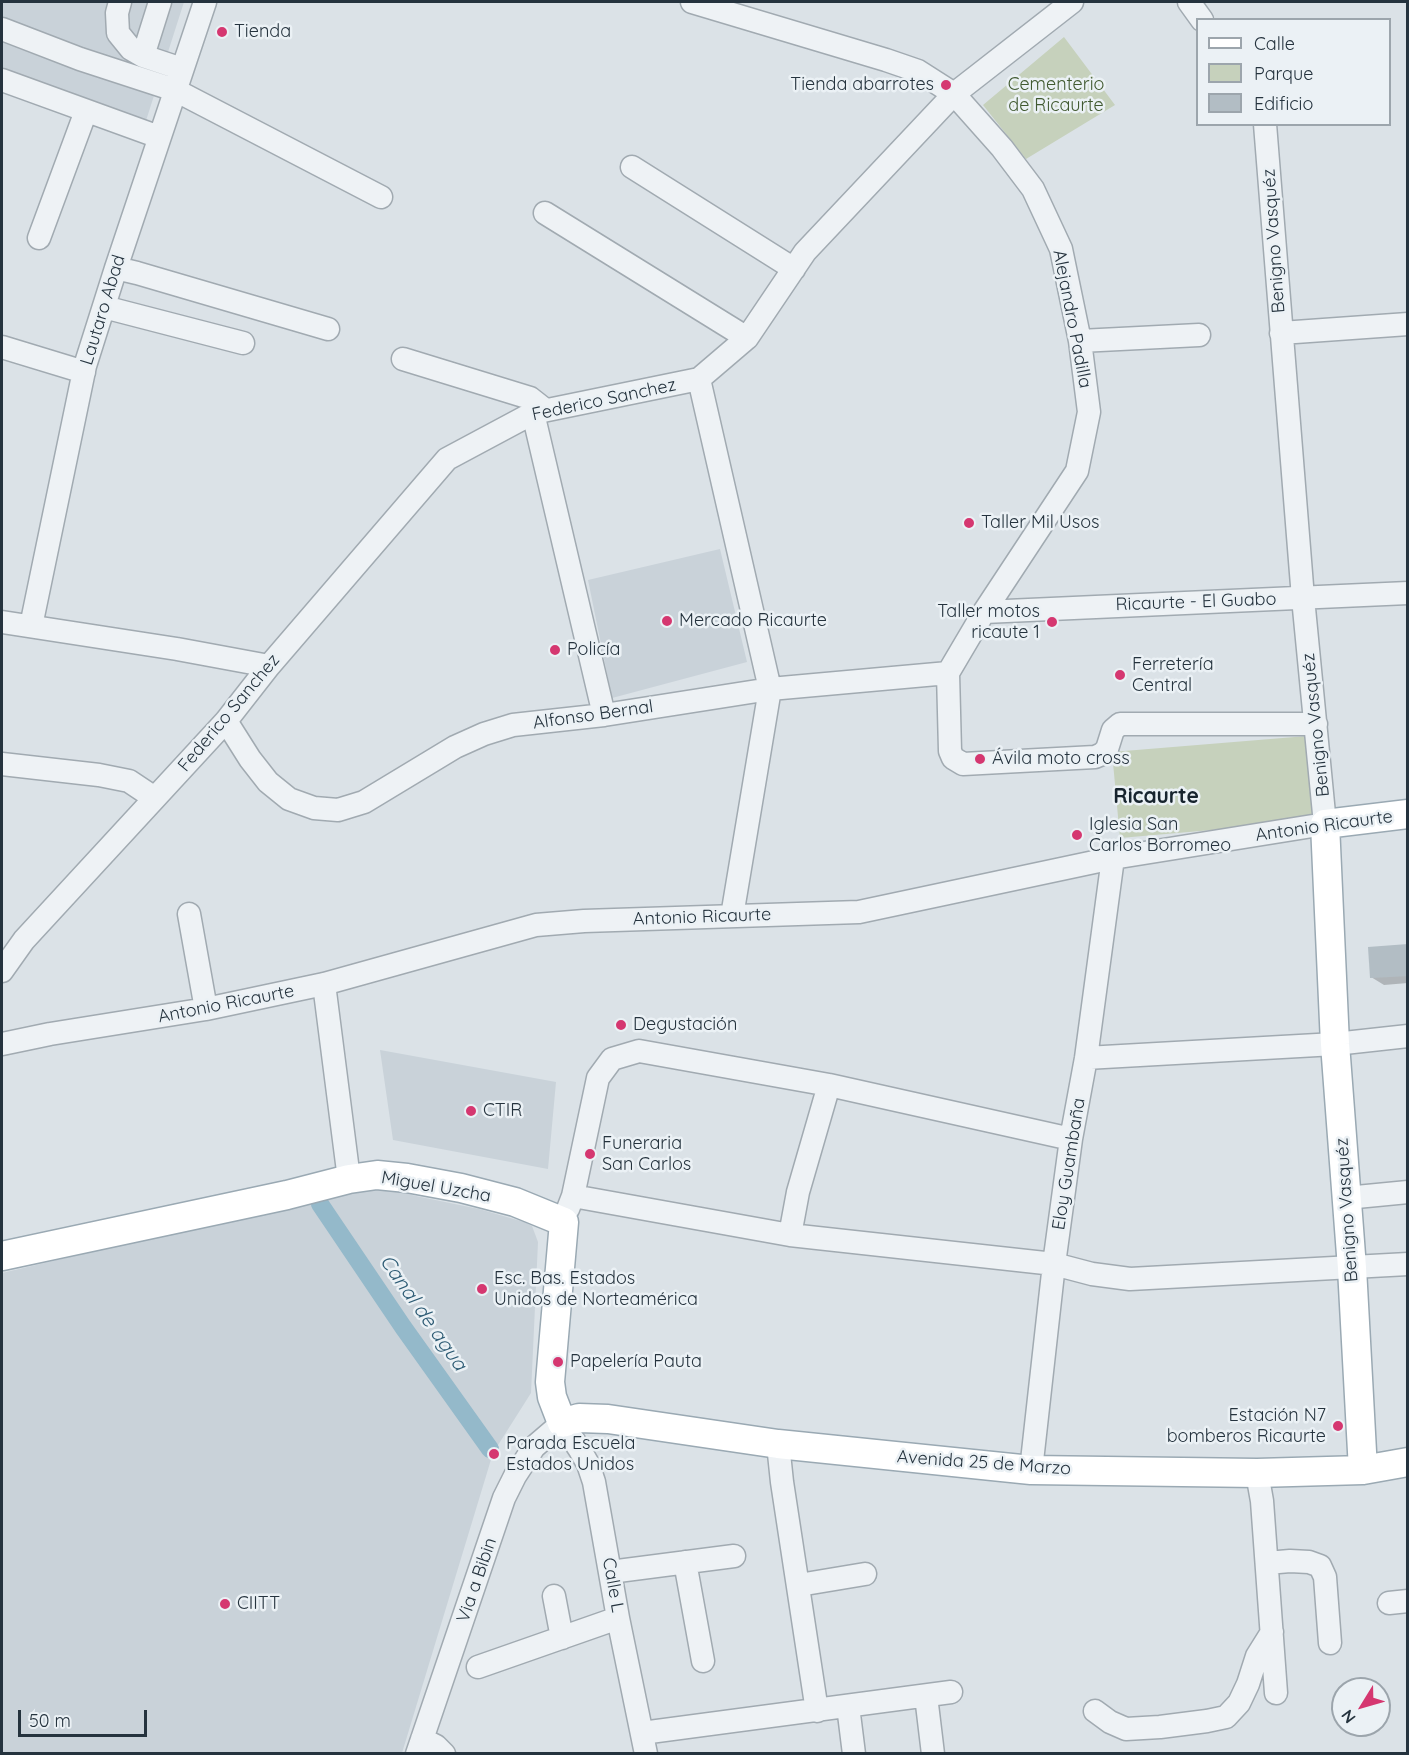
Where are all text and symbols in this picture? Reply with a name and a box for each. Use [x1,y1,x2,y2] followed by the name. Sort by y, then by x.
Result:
[1196,18,1391,126] legend
[234,21,291,43] place label: Tienda
[215,25,229,39] marker: Tienda
[1254,32,1295,55] text: Calle
[1254,62,1313,85] text: Parque
[790,74,934,96] place label: Tienda abarrotes
[1008,74,1104,116] park label: Cementerio de Ricaurte
[939,78,953,92] marker: Tienda abarrotes
[1254,92,1313,115] text: Edificio
[1258,168,1290,314] street label: Benigno Vasquéz
[1048,248,1096,390] street label: Alejandro Padilla
[76,252,130,368] street label: Lautaro Abad
[530,374,678,426] street label: Federico Sanchez
[981,512,1099,534] place label: Taller Mil Usos
[962,516,976,530] marker: Taller Mil Usos
[1115,588,1277,616] street label: Ricaurte - El Guabo
[937,601,1040,644] place label: Taller motos ricaute 1
[679,610,827,632] place label: Mercado Ricaurte
[660,614,674,628] marker: Mercado Ricaurte
[1045,615,1059,629] marker: Taller motos ricaute 1
[567,639,620,661] place label: Policía
[548,643,562,657] marker: Policía
[174,650,284,776] street label: Federico Sanchez
[1298,652,1334,798] street label: Benigno Vasquéz
[1132,654,1214,696] place label: Ferretería Central
[1113,668,1127,682] marker: Ferretería Central
[531,696,655,734] street label: Alfonso Bernal
[992,748,1130,770] place label: Ávila moto cross
[973,752,987,766] marker: Ávila moto cross
[1113,784,1199,810] district label: Ricaurte
[1254,806,1394,846] street label: Antonio Ricaurte
[1089,814,1231,856] place label: Iglesia San Carlos Borromeo
[1070,828,1084,842] marker: Iglesia San Carlos Borromeo
[633,904,771,930] street label: Antonio Ricaurte
[156,980,296,1028] street label: Antonio Ricaurte
[633,1014,737,1036] place label: Degustación
[614,1018,628,1032] marker: Degustación
[1048,1096,1090,1232] street label: Eloy Guambaña
[483,1100,522,1122] place label: CTIR
[464,1104,478,1118] marker: CTIR
[602,1133,691,1176] place label: Funeraria San Carlos
[1331,1137,1363,1283] street label: Benigno Vasquéz
[583,1147,597,1161] marker: Funeraria San Carlos
[379,1167,493,1207] street label: Miguel Uzcha
[374,1251,472,1375] water label: Canal de agua
[494,1268,698,1310] place label: Esc. Bas. Estados Unidos de Norteamérica
[475,1282,489,1296] marker: Esc. Bas. Estados Unidos de Norteamérica
[570,1351,702,1373] place label: Papelería Pauta
[551,1355,565,1369] marker: Papelería Pauta
[1167,1405,1326,1448] place label: Estación N7 bomberos Ricaurte
[1331,1419,1345,1433] marker: Estación N7 bomberos Ricaurte
[506,1433,635,1476] place label: Parada Escuela Estados Unidos
[896,1446,1072,1480] street label: Avenida 25 de Marzo
[487,1447,501,1461] marker: Parada Escuela Estados Unidos
[452,1535,502,1625] street label: Via a Bibin
[598,1556,628,1614] street label: Calle L
[237,1593,280,1615] place label: CIITT
[218,1597,232,1611] marker: CIITT
[1331,1677,1391,1737] north arrow
[21,1698,150,1736] scale bar
[1337,1706,1360,1727] text: N
[29,1709,71,1732] text: 50 m

